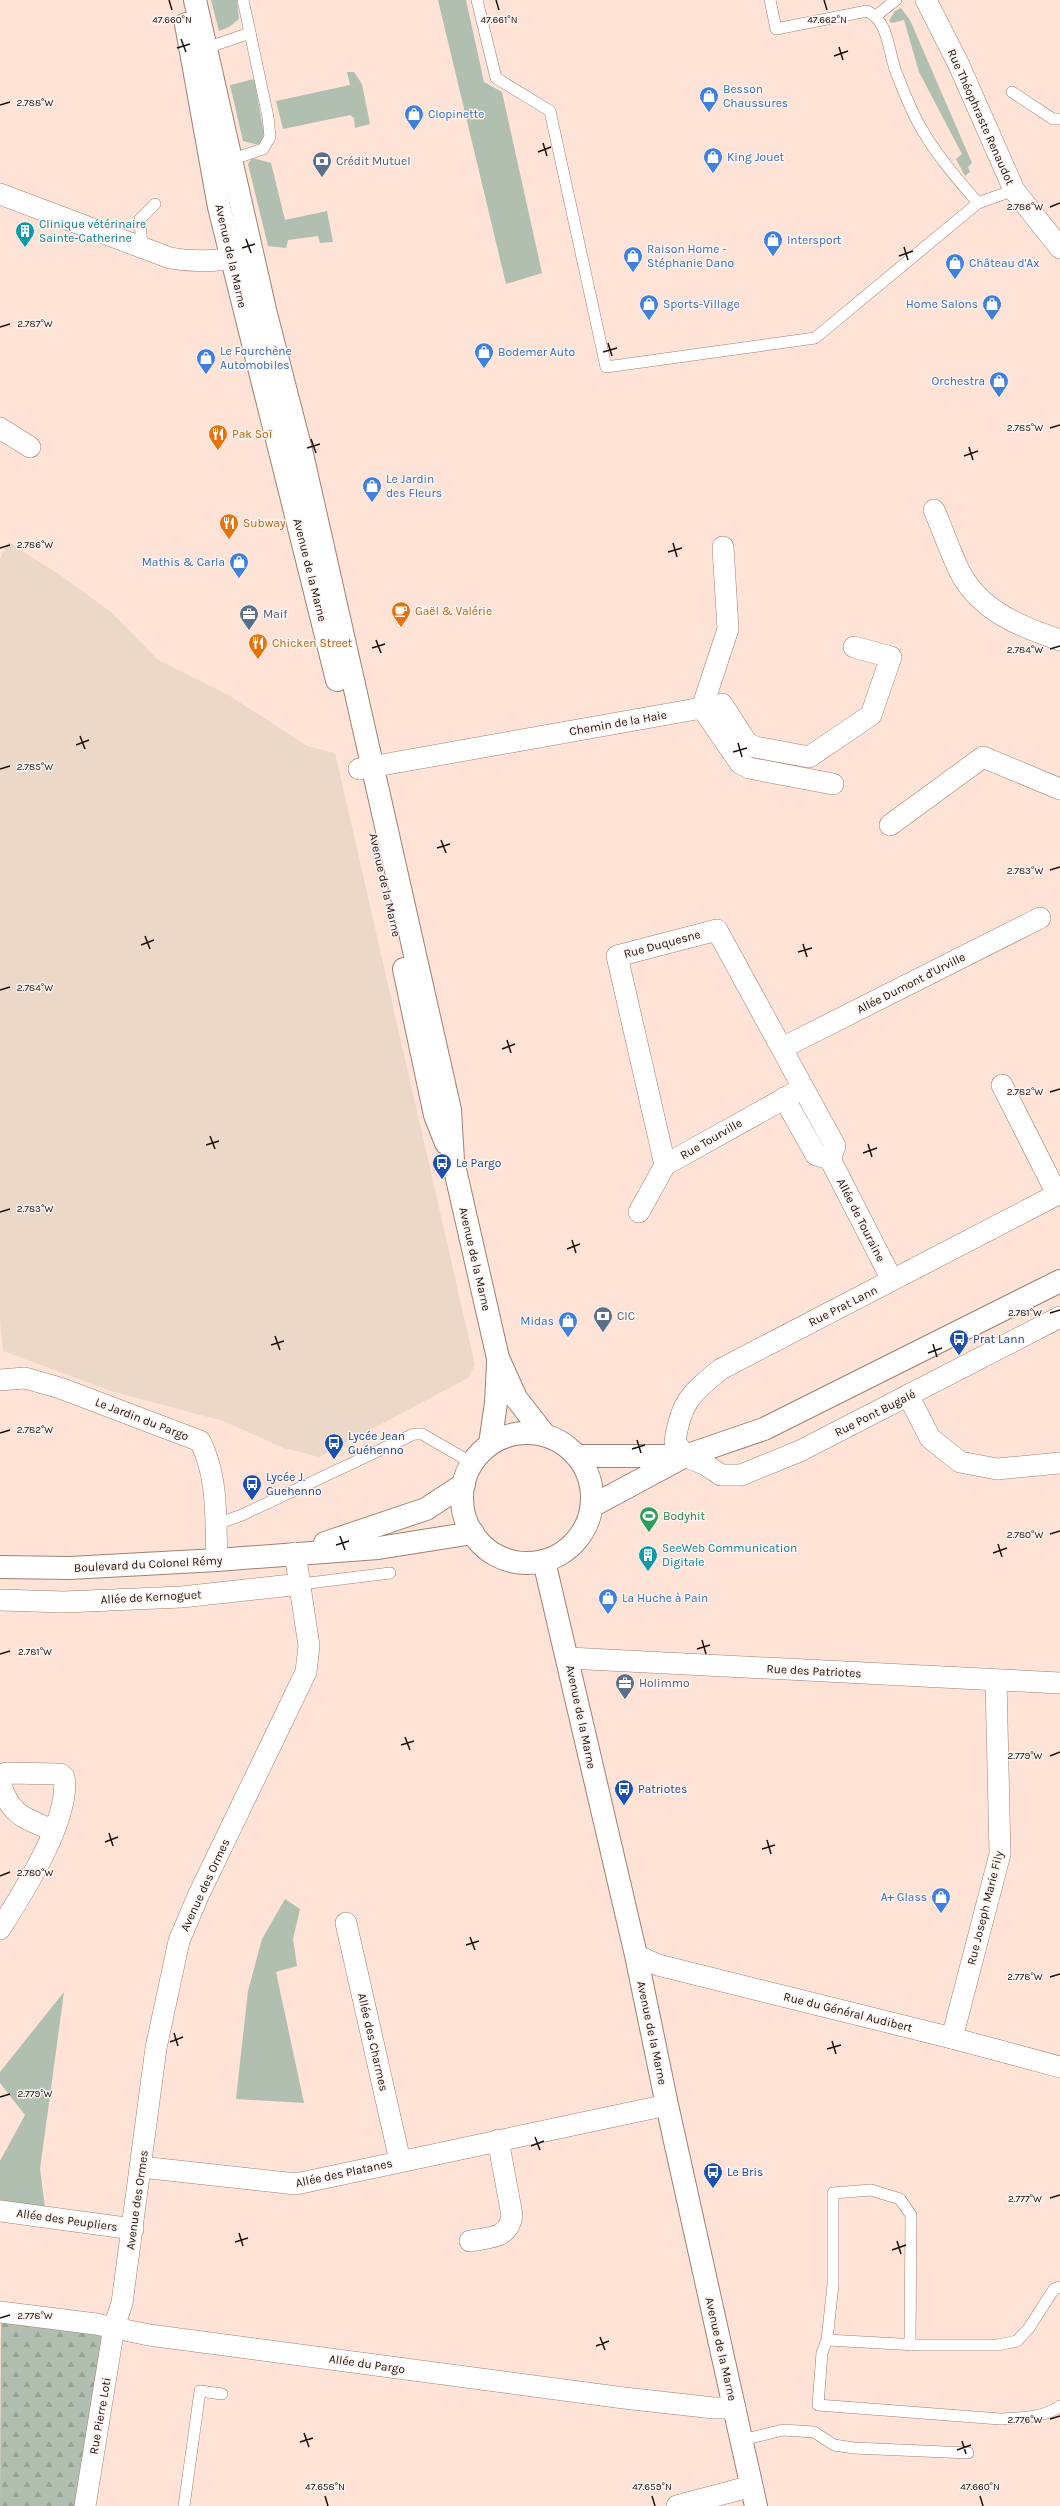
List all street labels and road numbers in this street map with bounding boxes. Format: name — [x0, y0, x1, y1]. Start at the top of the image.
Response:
street label: Rue Théophraste Renaudot — [945, 47, 1018, 188]
street label: Avenue de la Marne — [212, 203, 250, 309]
street label: Avenue de la Marne — [290, 517, 330, 623]
street label: Chemin de la Haie — [568, 708, 668, 738]
street label: Avenue de la Marne — [366, 832, 404, 938]
street label: Rue Duquesne — [622, 927, 702, 961]
street label: Allée Dumont d'Urville — [854, 950, 968, 1016]
street label: Rue Tourville — [677, 1116, 745, 1162]
street label: Allée de Touraine — [834, 1176, 888, 1264]
street label: Avenue de la Marne — [456, 1206, 494, 1312]
street label: Rue Prat Lann — [806, 1283, 880, 1329]
street label: Rue Pont Bugalé — [832, 1387, 918, 1439]
street label: Le Jardin du Pargo — [93, 1395, 191, 1443]
street label: Boulevard du Colonel Rémy — [73, 1553, 223, 1575]
street label: Allée de Kernoguet — [100, 1587, 202, 1607]
street label: Rue des Patriotes — [766, 1662, 862, 1680]
street label: Avenue de la Marne — [563, 1664, 599, 1770]
street label: Avenue des Ormes — [177, 1836, 233, 1934]
street label: Rue Joseph Marie Fily — [964, 1849, 1006, 1967]
street label: Avenue de la Marne — [634, 1980, 670, 2086]
street label: Rue du Général Audibert — [782, 1989, 914, 2035]
street label: Allée des Charmes — [355, 1991, 391, 2093]
street label: Avenue des Ormes — [123, 2149, 151, 2251]
street label: Allée des Platanes — [294, 2156, 394, 2190]
street label: Allée des Peupliers — [15, 2206, 119, 2234]
street label: Avenue de la Marne — [702, 2296, 740, 2402]
street label: Allée du Pargo — [328, 2352, 406, 2376]
street label: Rue Pierre Loti — [86, 2376, 114, 2456]

